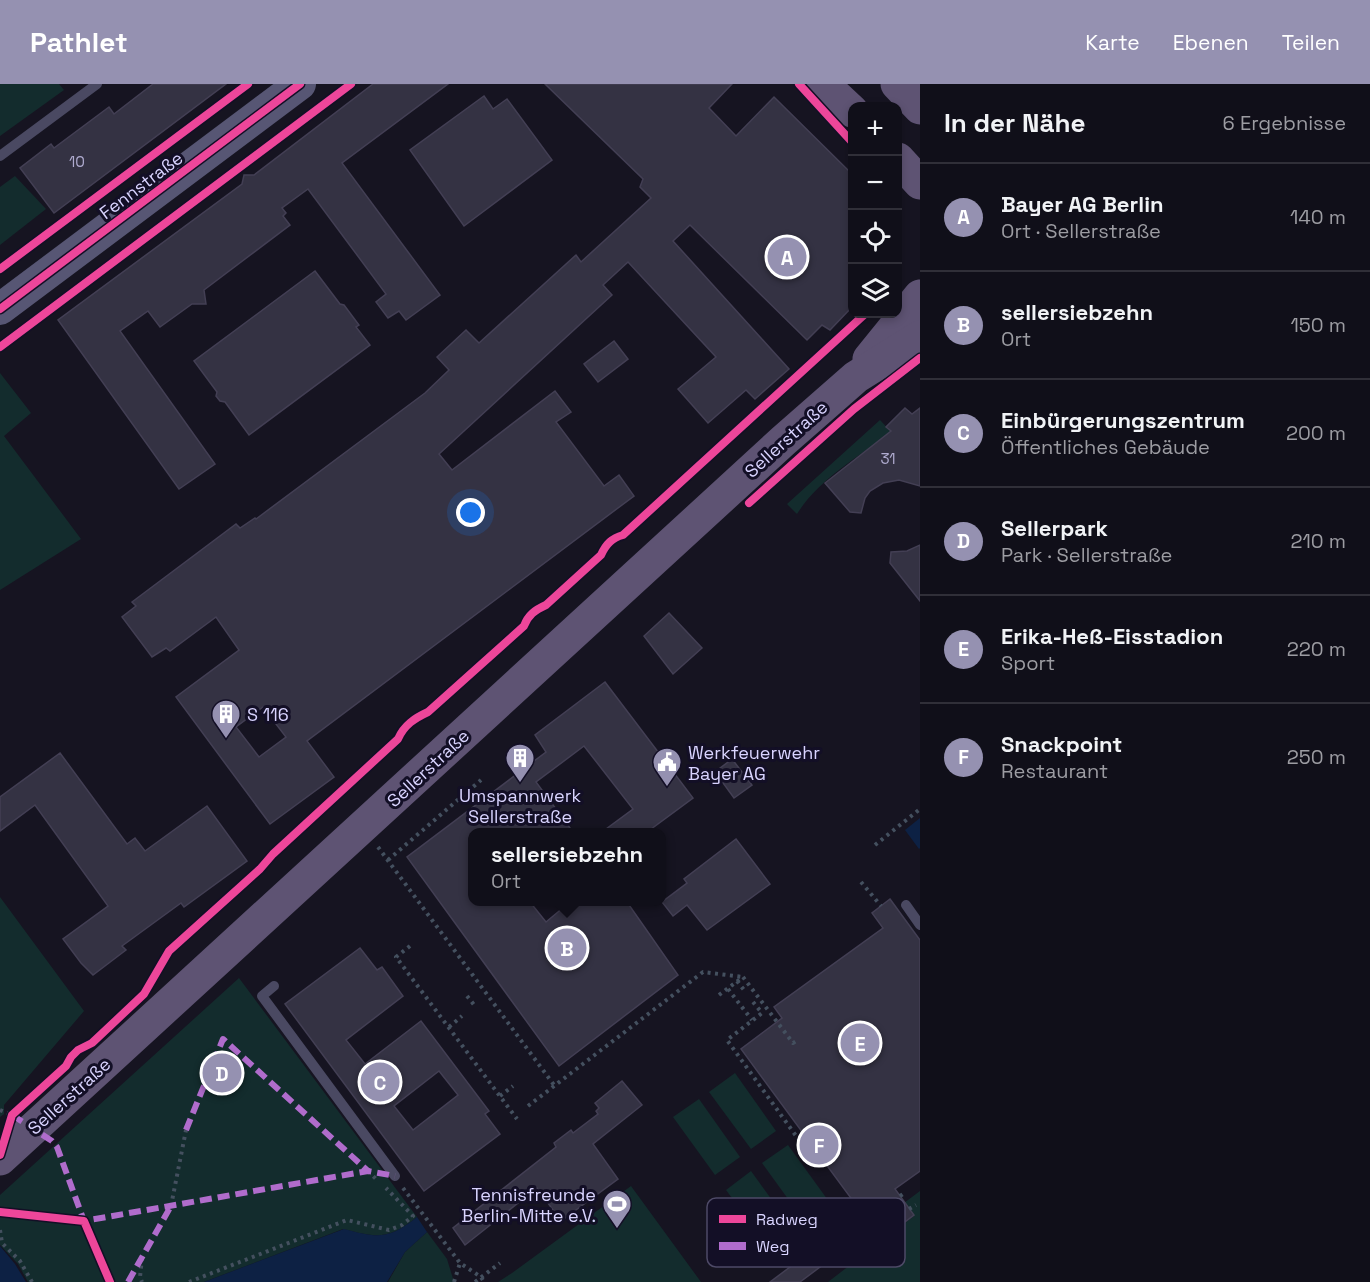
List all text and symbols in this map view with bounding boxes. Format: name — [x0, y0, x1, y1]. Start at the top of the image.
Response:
text: Pathlet — [30, 24, 128, 60]
text: Karte — [1085, 29, 1140, 56]
text: Ebenen — [1173, 29, 1249, 56]
text: Teilen — [1282, 29, 1340, 56]
map controls — [848, 102, 902, 318]
button: + — [848, 102, 902, 156]
text: In der Nähe — [944, 106, 1085, 140]
text: 6 Ergebnisse — [1223, 110, 1346, 136]
street label: Fennstraße — [95, 146, 187, 224]
house number: 10 — [69, 152, 85, 171]
button: − — [848, 156, 902, 210]
text: Bayer AG Berlin — [1001, 190, 1164, 218]
text: A — [957, 204, 970, 230]
text: 140 m — [1290, 204, 1346, 230]
button: locate — [848, 210, 902, 264]
text: Ort · Sellerstraße — [1001, 218, 1161, 244]
pin: A — [768, 234, 806, 279]
button: layers — [848, 264, 902, 318]
text: sellersiebzehn — [1001, 298, 1153, 326]
text: B — [957, 312, 970, 338]
text: 150 m — [1291, 312, 1346, 338]
text: Ort — [1001, 326, 1031, 352]
street label: Sellerstraße — [740, 396, 832, 482]
text: Einbürgerungszentrum — [1001, 406, 1245, 434]
text: C — [957, 420, 970, 446]
text: 200 m — [1286, 420, 1346, 446]
text: Öffentliches Gebäude — [1001, 434, 1210, 460]
house number: 31 — [880, 449, 896, 468]
your location — [456, 498, 485, 527]
text: Sellerpark — [1001, 514, 1108, 542]
text: D — [957, 528, 970, 554]
text: 210 m — [1290, 528, 1346, 554]
text: Park · Sellerstraße — [1001, 542, 1172, 568]
text: Erika-Heß-Eisstadion — [1001, 622, 1223, 650]
text: E — [958, 636, 969, 662]
text: 220 m — [1287, 636, 1346, 662]
text: Sport — [1001, 650, 1055, 676]
building icon: S 116 — [210, 698, 242, 740]
place label: S 116 — [247, 703, 289, 726]
street label: Sellerstraße — [382, 724, 474, 812]
text: Snackpoint — [1001, 730, 1122, 758]
place label: Werkfeuerwehr Bayer AG — [688, 741, 820, 785]
building icon: Umspannwerk Sellerstraße — [504, 742, 536, 784]
text: F — [958, 744, 969, 770]
text: 250 m — [1287, 744, 1346, 770]
public building icon: Werkfeuerwehr Bayer AG — [651, 746, 683, 788]
text: Restaurant — [1001, 758, 1108, 784]
place label: Umspannwerk Sellerstraße — [459, 784, 581, 828]
popup — [468, 828, 666, 906]
text: sellersiebzehn — [491, 840, 643, 868]
text: Ort — [491, 868, 521, 894]
pin: B — [548, 926, 586, 970]
pin: E — [840, 1020, 880, 1066]
pin: D — [202, 1050, 242, 1096]
street label: Sellerstraße — [23, 1053, 115, 1139]
pin: C — [360, 1060, 400, 1104]
pin: F — [800, 1122, 838, 1168]
place label: Tennisfreunde Berlin-Mitte e.V. — [461, 1183, 596, 1227]
sports icon: Tennisfreunde Berlin-Mitte e.V. — [601, 1188, 633, 1230]
legend — [707, 1198, 905, 1267]
text: Radweg — [756, 1209, 818, 1230]
text: Weg — [756, 1236, 790, 1257]

